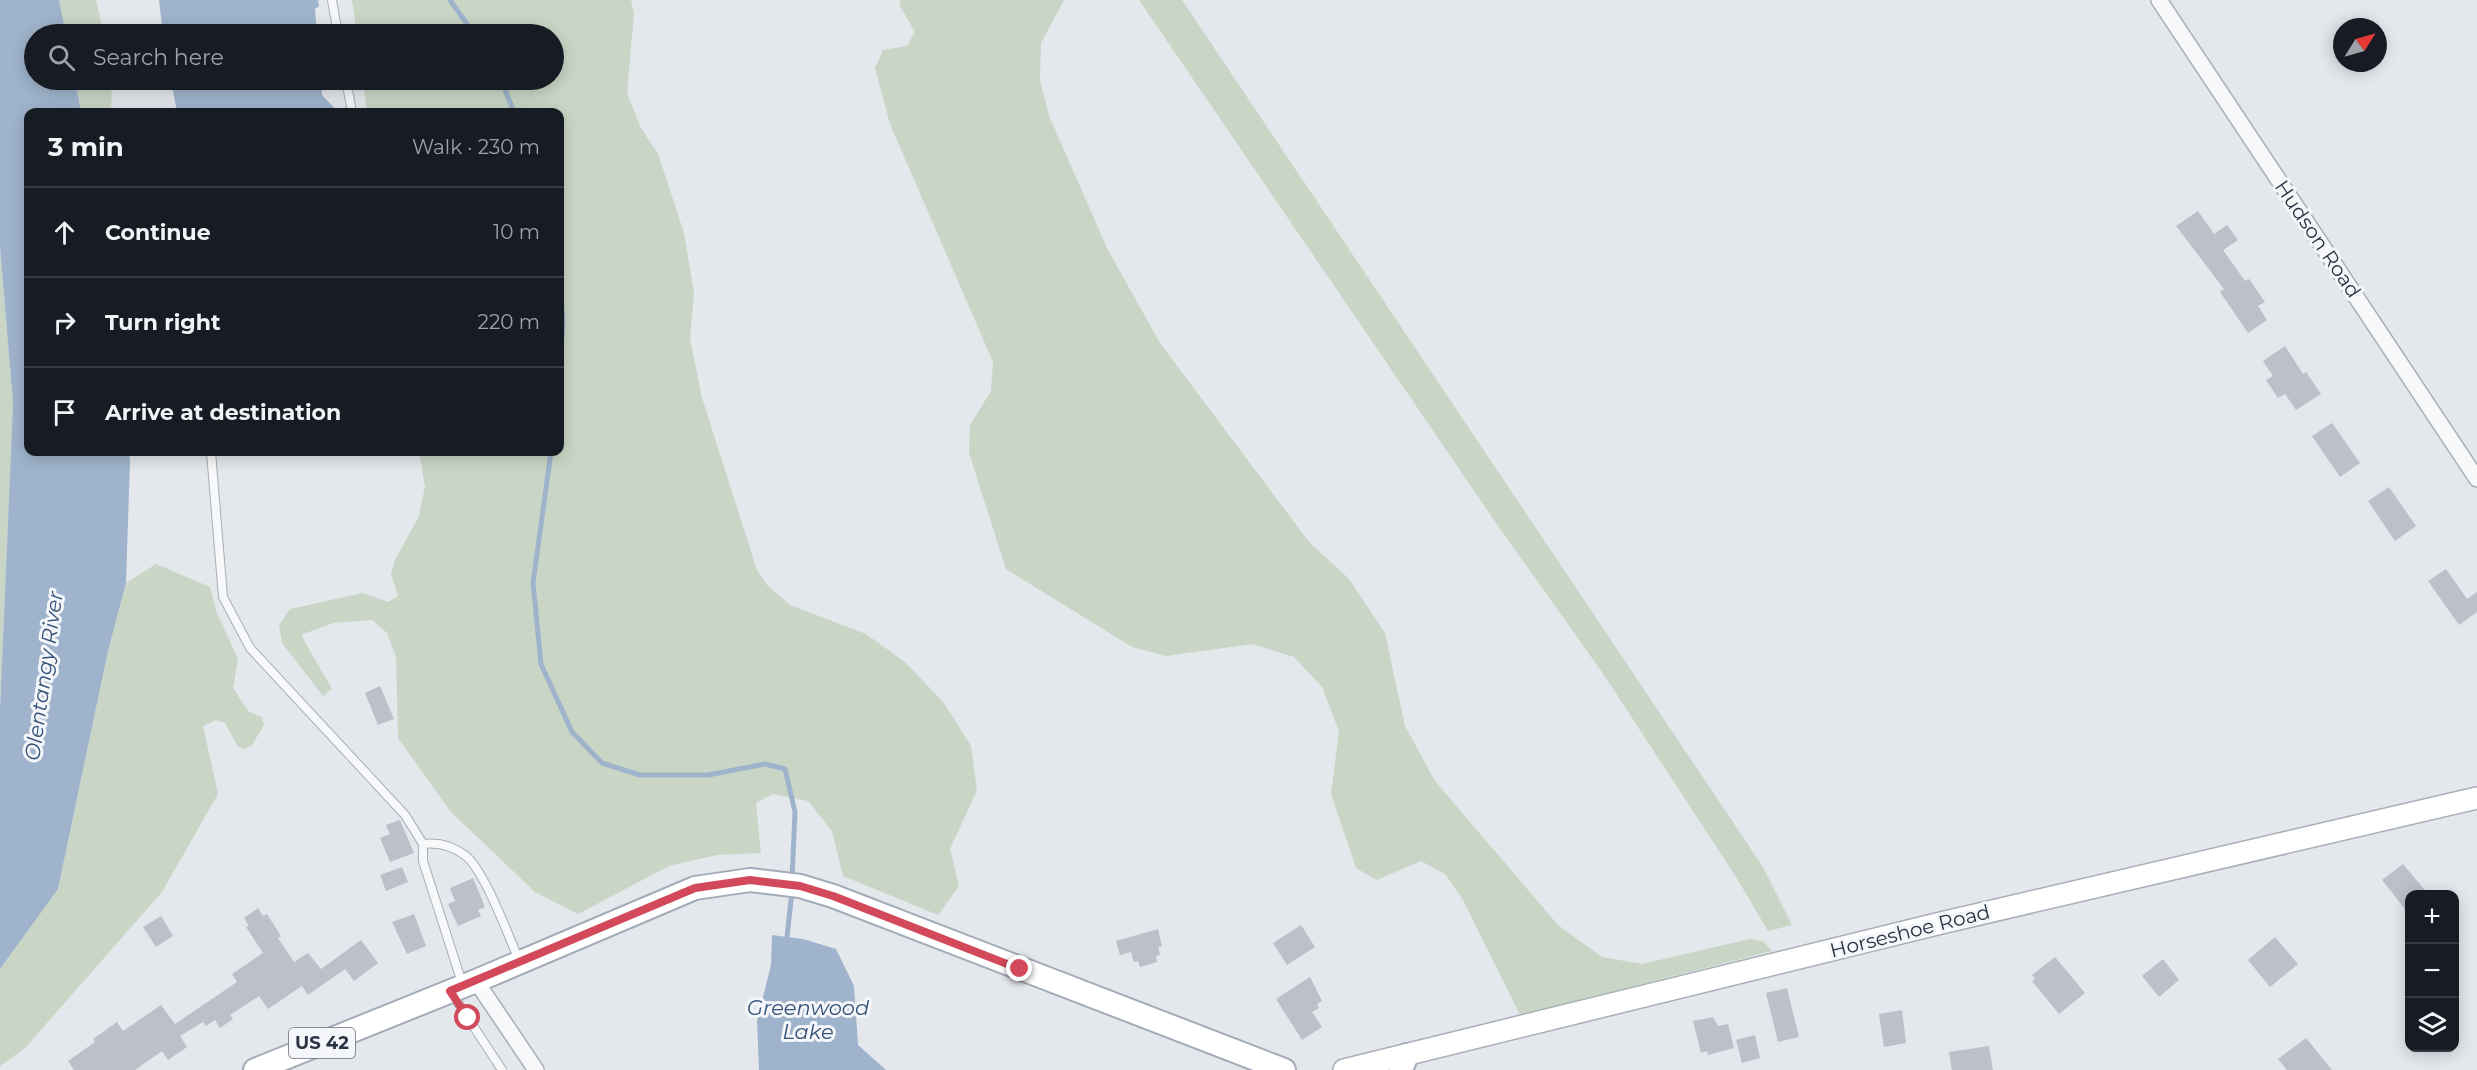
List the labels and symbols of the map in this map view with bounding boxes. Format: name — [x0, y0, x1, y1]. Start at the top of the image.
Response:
north arrow — [2333, 18, 2387, 72]
street label: Hudson Road — [2270, 176, 2366, 302]
water label: Olentangy River — [19, 589, 68, 762]
street label: Horseshoe Road — [1828, 900, 1992, 962]
route end — [1006, 955, 1032, 981]
water label: Greenwood Lake — [747, 995, 870, 1044]
route start — [454, 1004, 480, 1030]
road number: US 42 — [289, 1028, 355, 1058]

